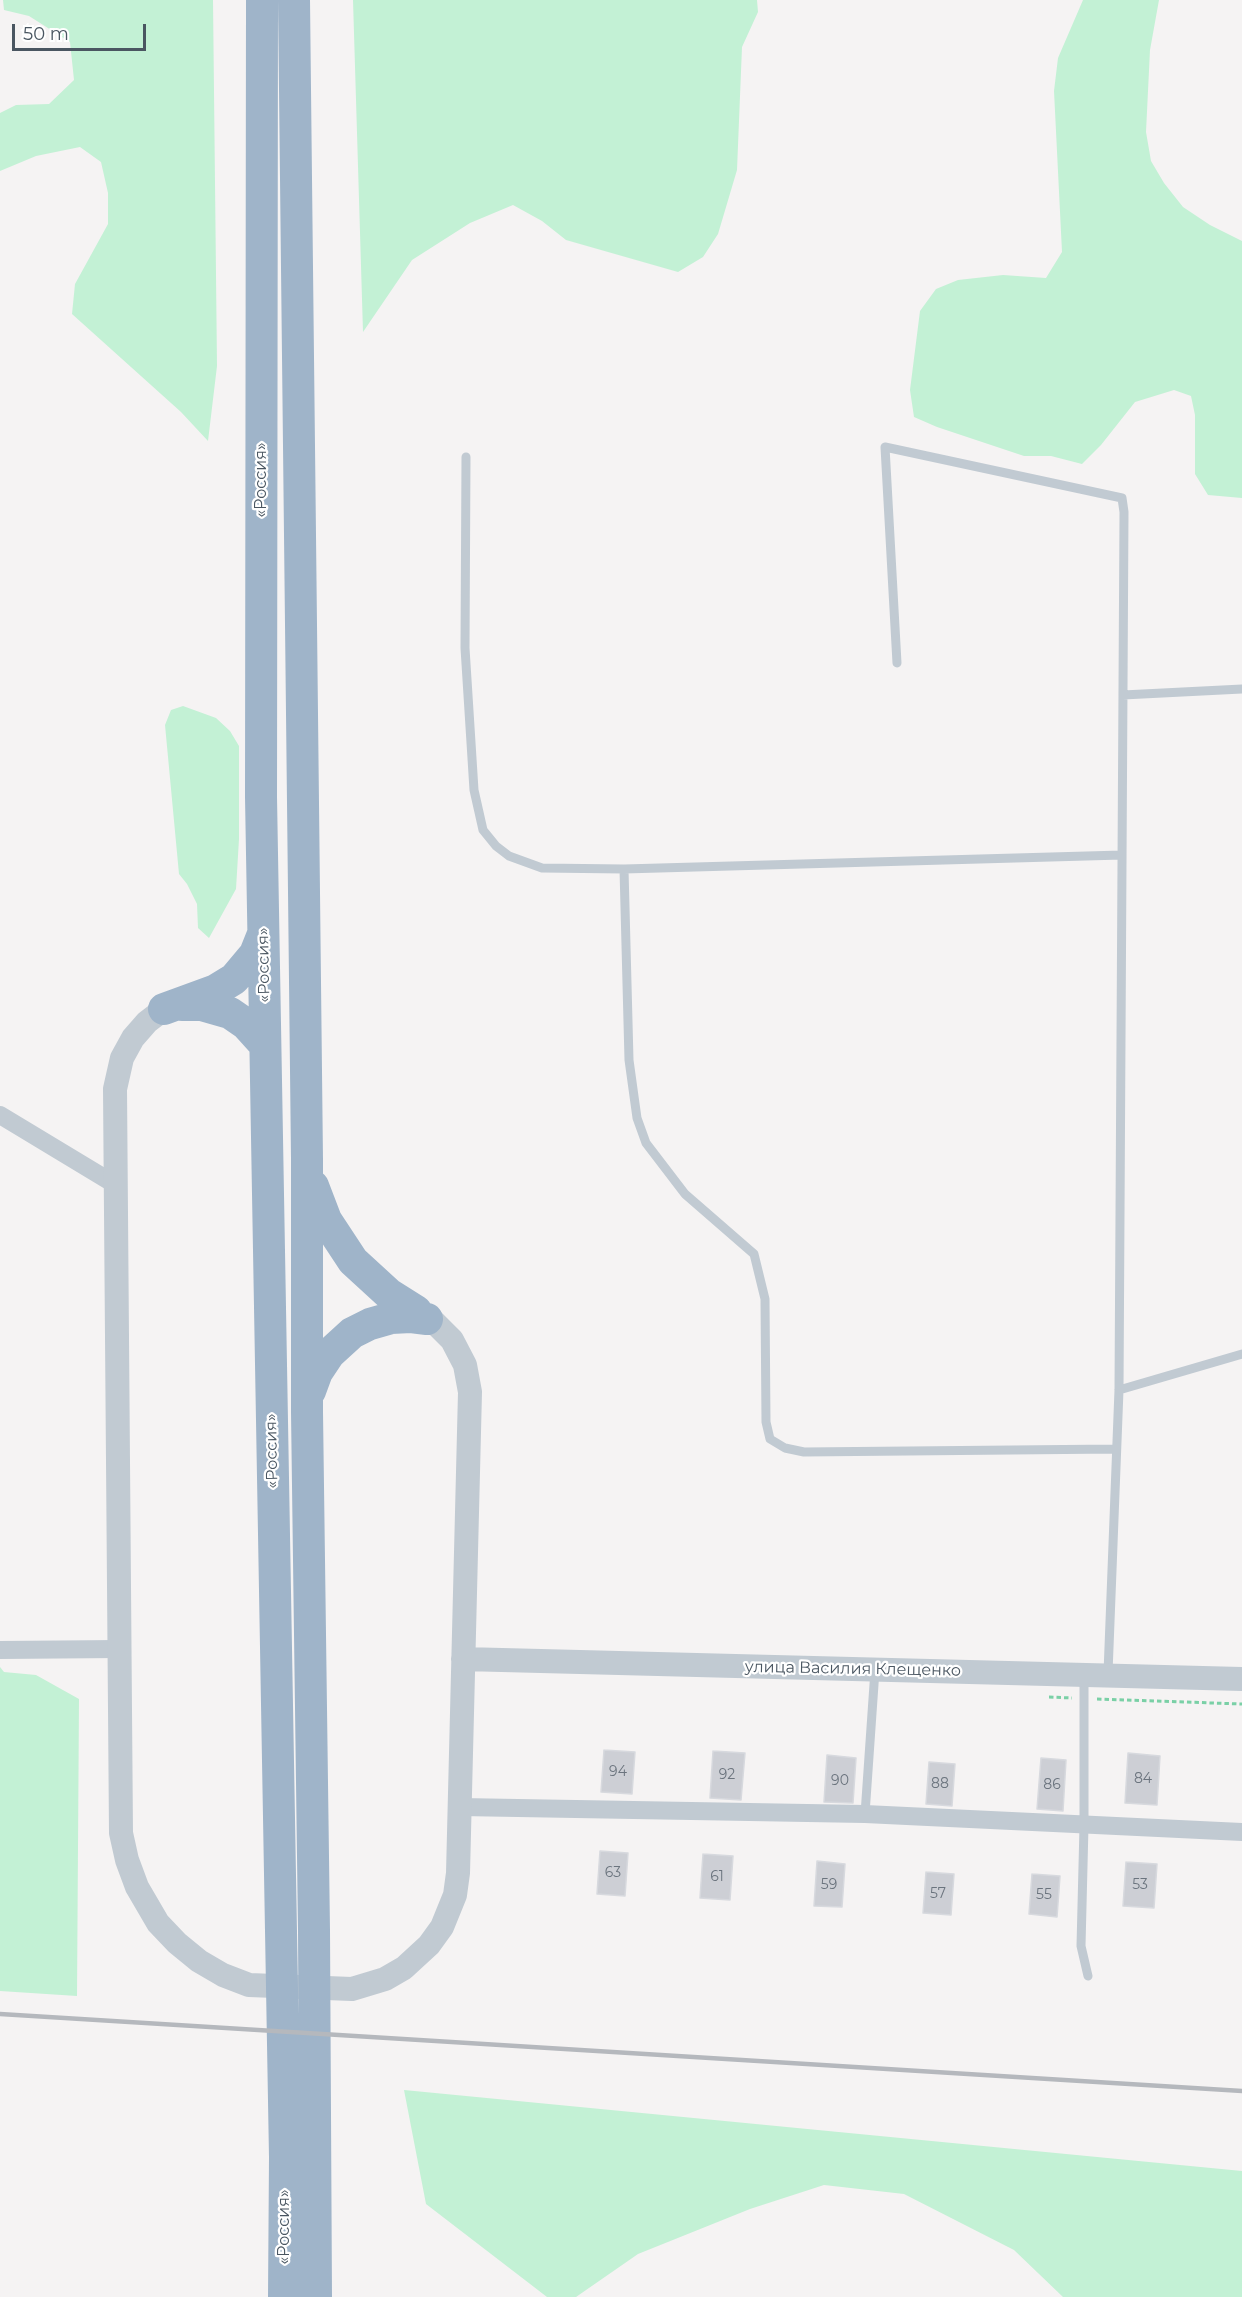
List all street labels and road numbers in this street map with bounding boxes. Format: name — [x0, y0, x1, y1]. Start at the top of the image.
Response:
street label: «Россия» — [251, 442, 271, 518]
street label: «Россия» — [254, 927, 274, 1003]
street label: «Россия» — [262, 1413, 282, 1489]
street label: улица Василия Клещенко — [745, 1658, 961, 1680]
street label: «Россия» — [274, 2189, 294, 2265]

